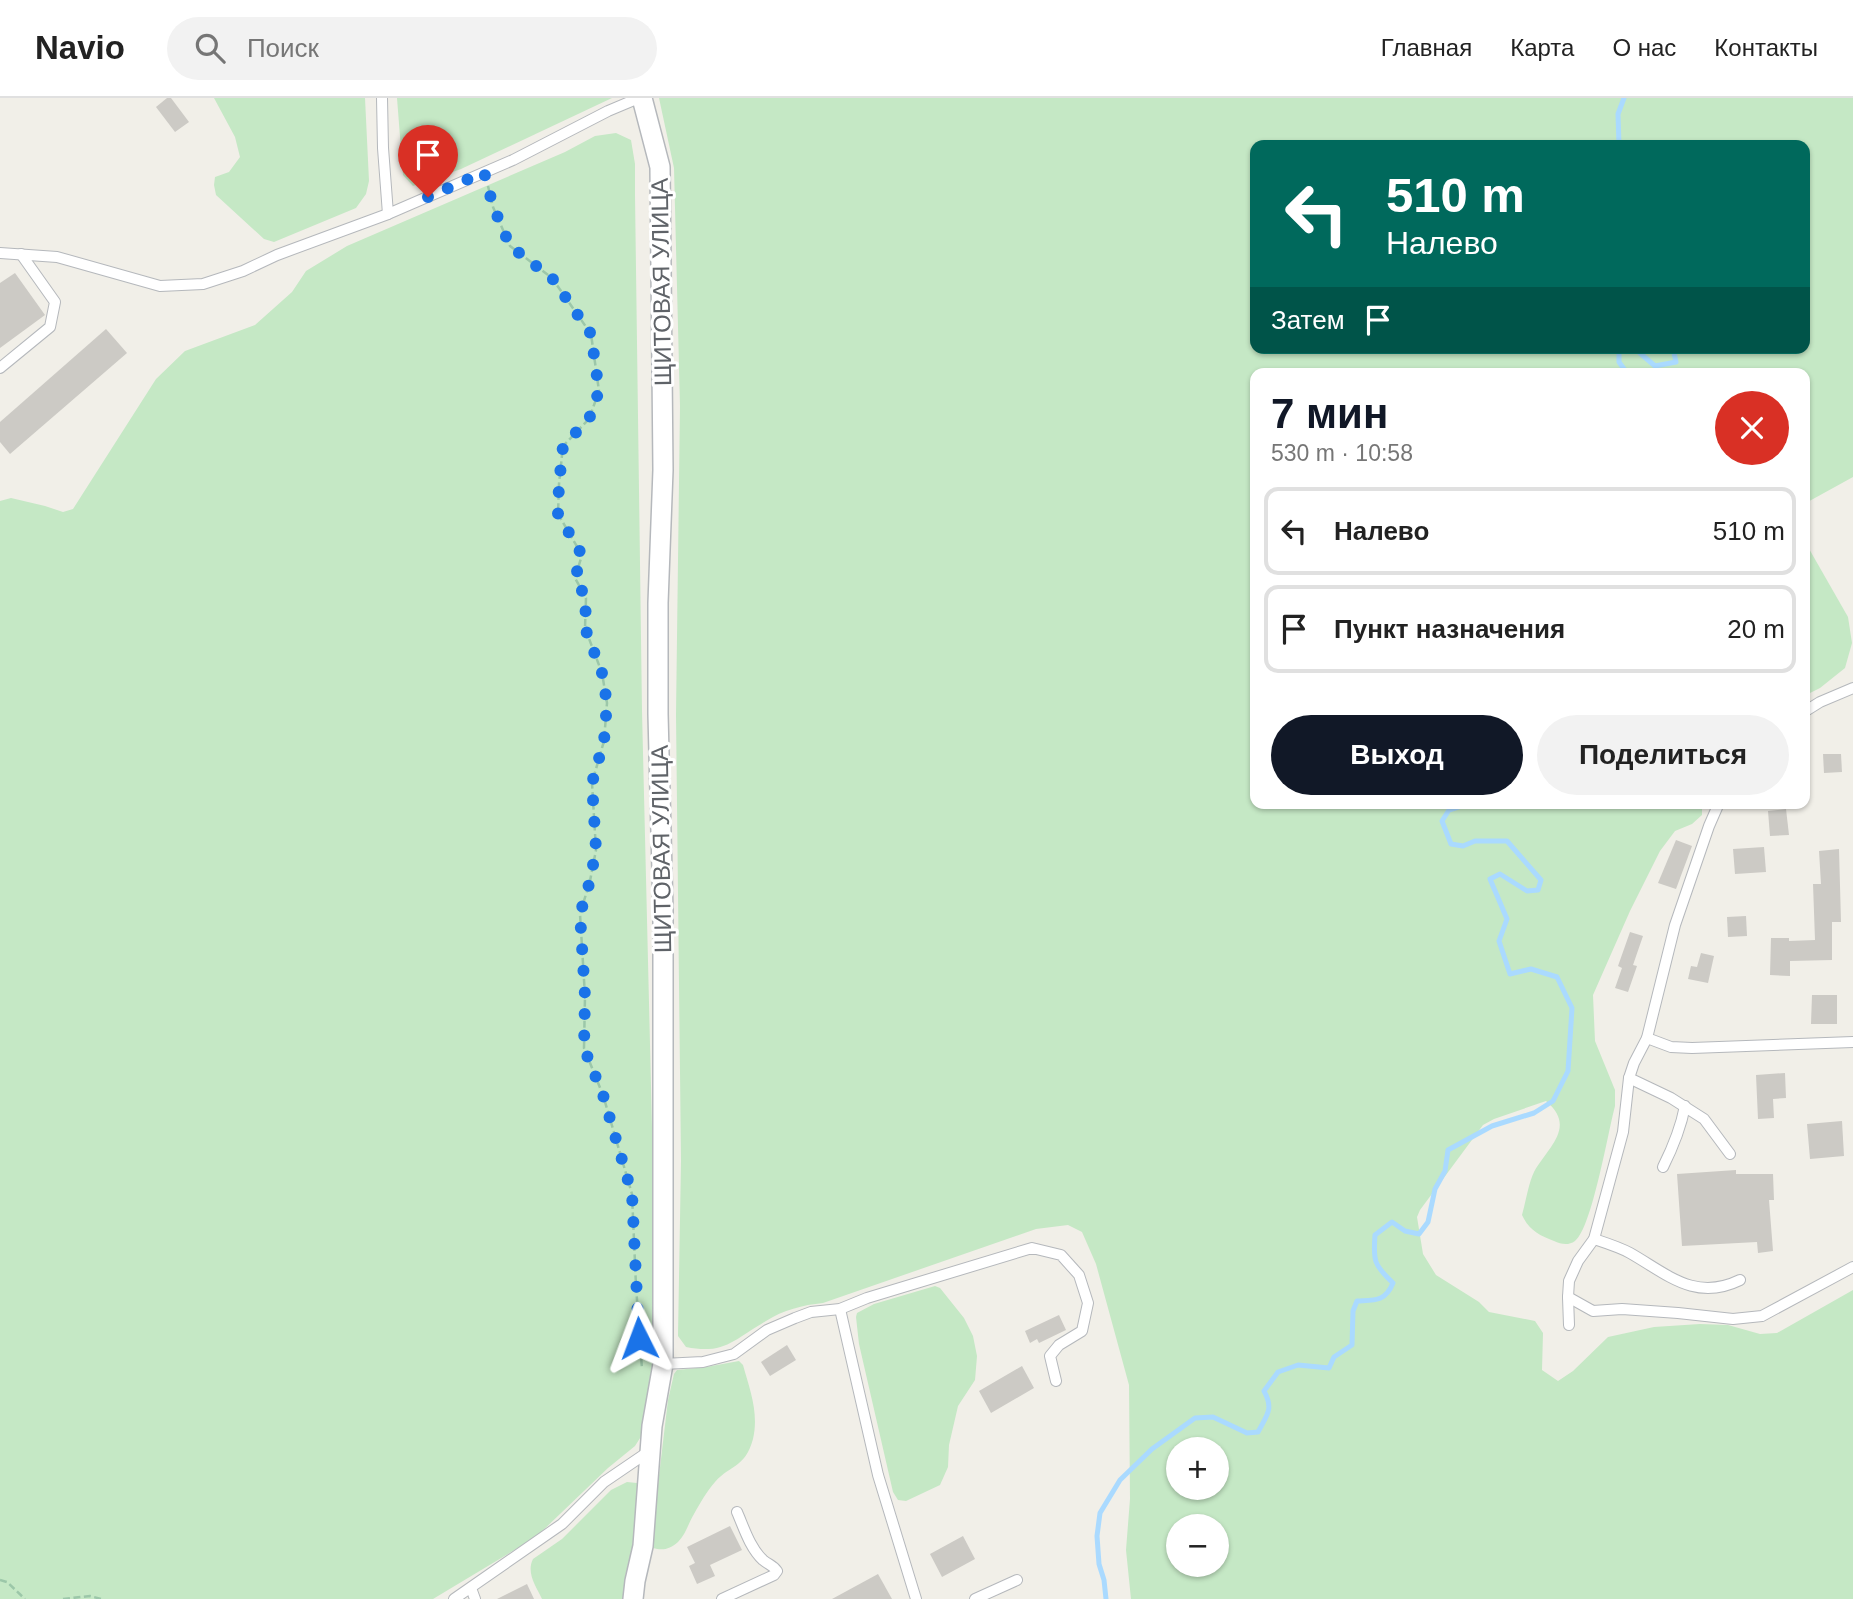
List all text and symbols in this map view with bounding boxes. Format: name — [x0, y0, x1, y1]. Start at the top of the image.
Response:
search box — [167, 17, 657, 80]
text: Navio — [35, 29, 125, 66]
icon: search — [191, 29, 229, 67]
text: Поиск — [247, 33, 319, 63]
text: Главная — [1381, 34, 1472, 61]
text: Карта — [1510, 34, 1574, 61]
text: О нас — [1612, 34, 1676, 61]
text: Контакты — [1714, 34, 1818, 61]
pin — [398, 125, 458, 197]
icon: arrive — [409, 136, 447, 174]
icon: left — [1271, 168, 1362, 259]
text: 510 m — [1386, 168, 1525, 222]
street label: ЩИТОВАЯ УЛИЦА — [646, 178, 676, 386]
text: Налево — [1386, 225, 1498, 261]
icon: arrive — [1359, 301, 1397, 339]
text: Затем — [1271, 305, 1345, 335]
text: 7 мин — [1271, 390, 1388, 437]
button: close — [1715, 391, 1789, 465]
text: 530 m · 10:58 — [1271, 440, 1413, 466]
icon: left — [1275, 512, 1313, 550]
text: Налево — [1334, 516, 1429, 546]
text: 510 m — [1713, 516, 1785, 546]
icon: arrive — [1275, 610, 1313, 648]
text: Пункт назначения — [1334, 614, 1565, 644]
text: 20 m — [1727, 614, 1785, 644]
button: Выход — [1271, 715, 1523, 795]
button: Поделиться — [1537, 715, 1789, 795]
street label: ЩИТОВАЯ УЛИЦА — [646, 745, 676, 953]
position arrow — [602, 1301, 676, 1375]
map controls — [1166, 1437, 1229, 1577]
button: + — [1166, 1437, 1229, 1500]
button: − — [1166, 1514, 1229, 1577]

